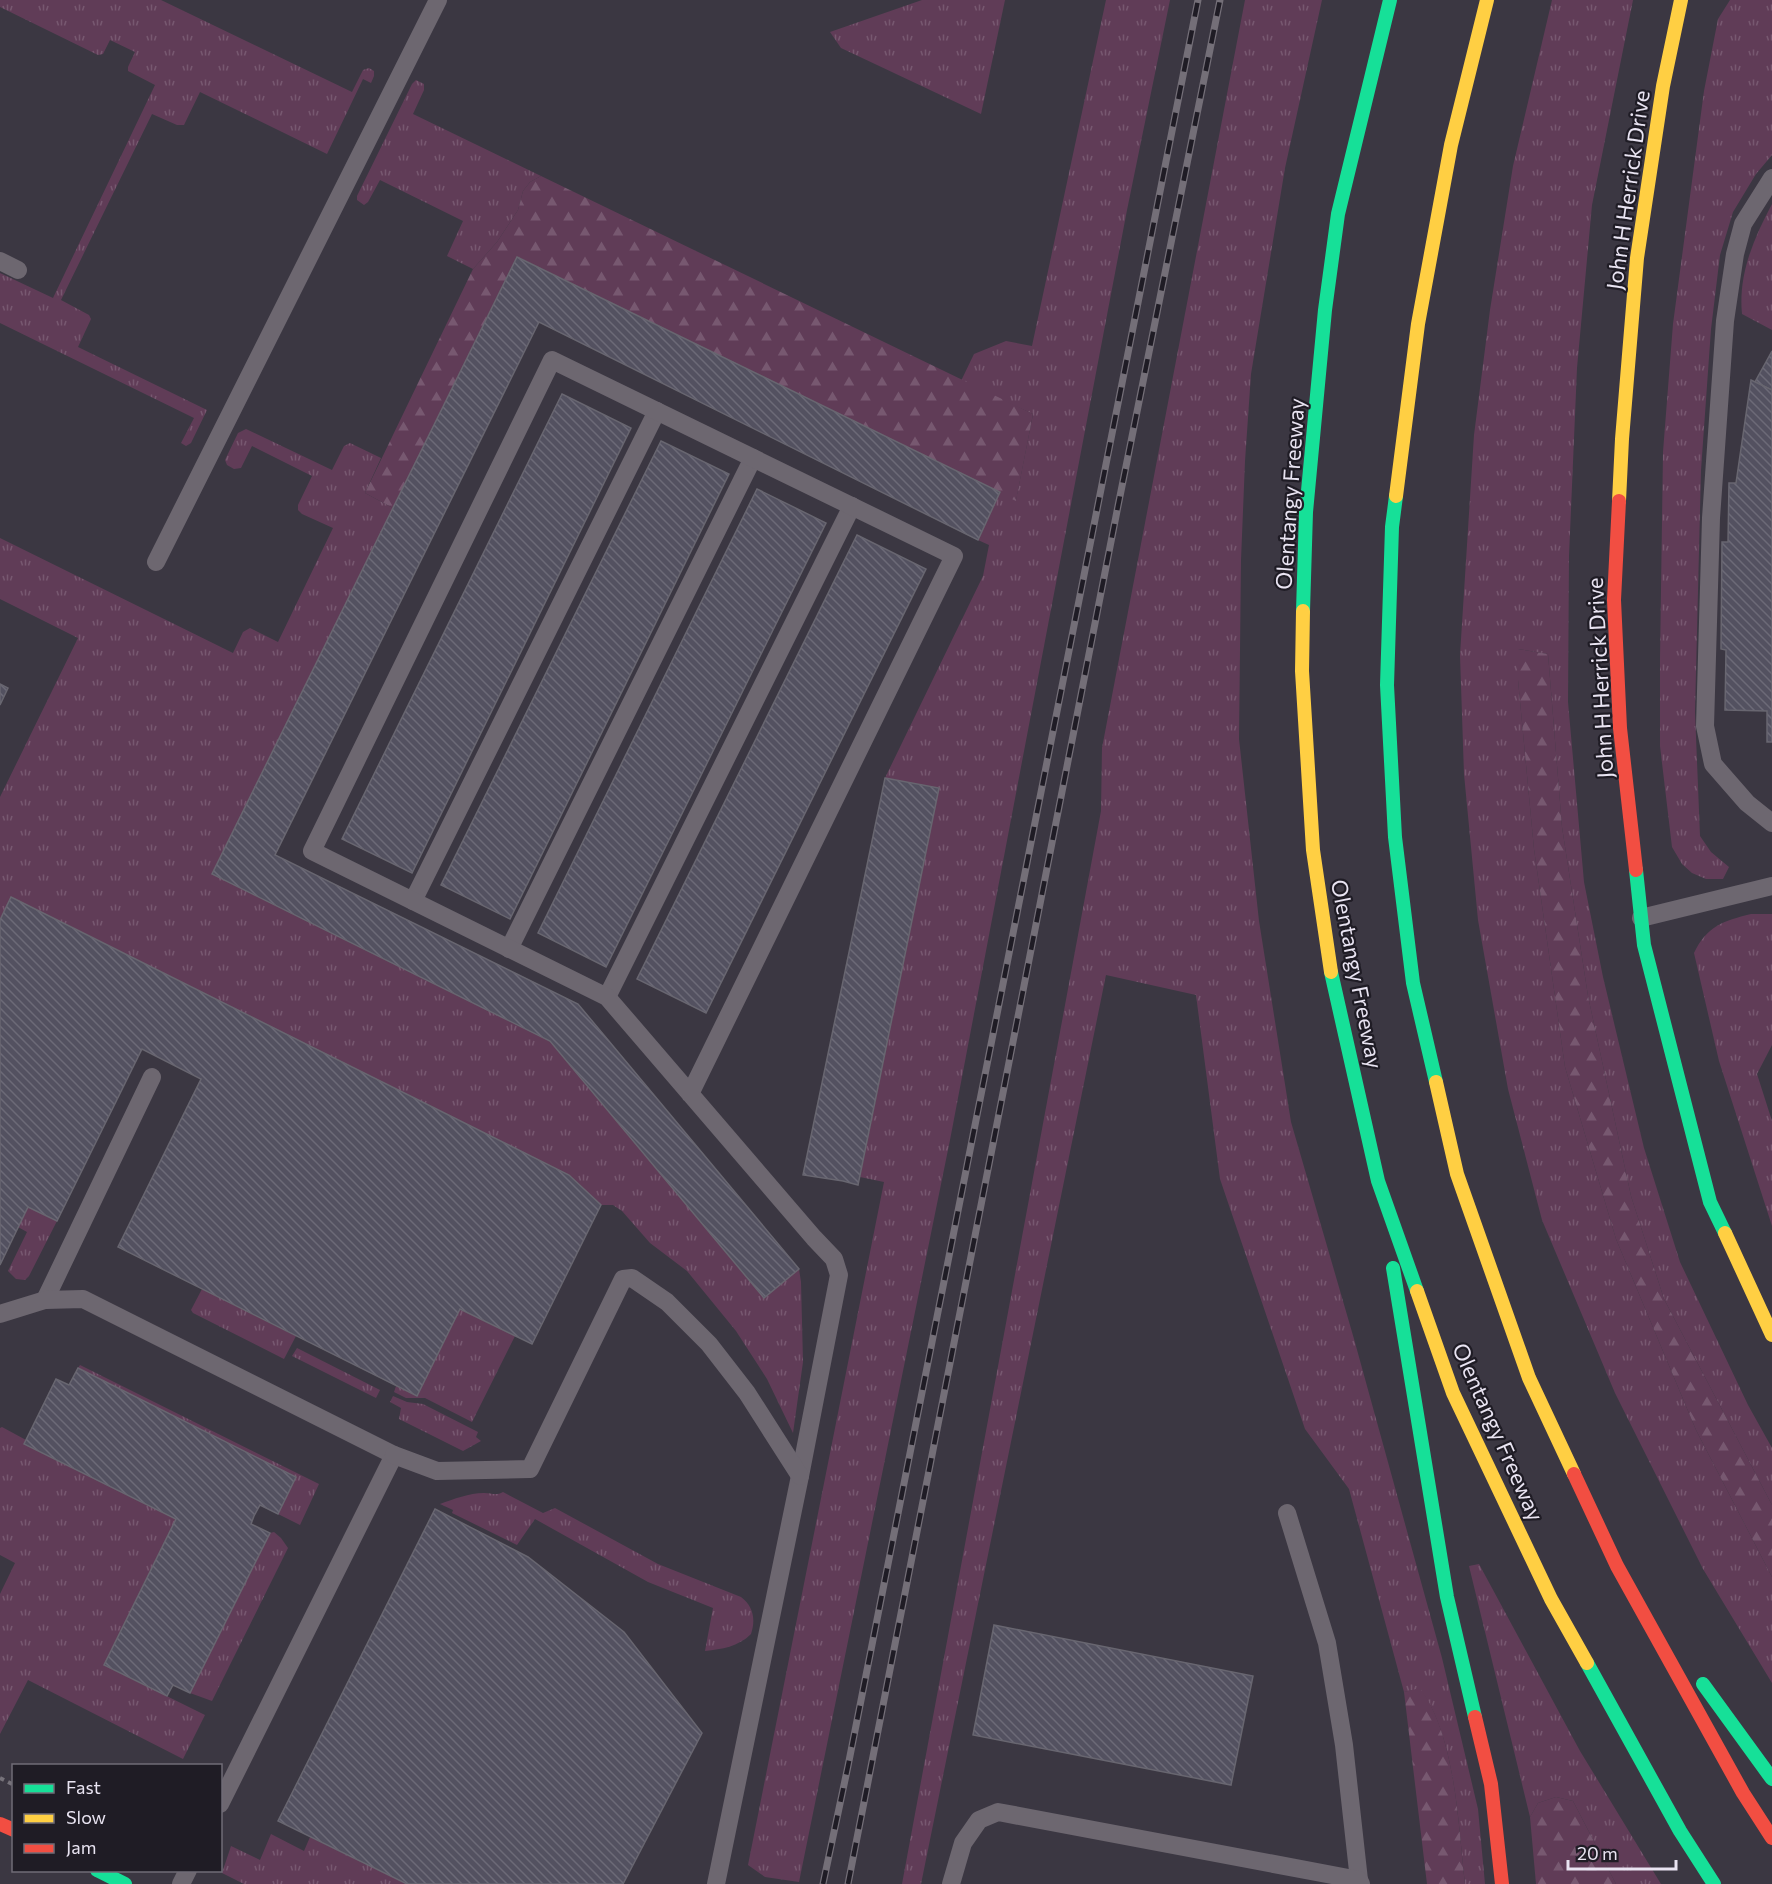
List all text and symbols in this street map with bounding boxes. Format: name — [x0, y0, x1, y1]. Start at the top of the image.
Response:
street label: John H Herrick Drive — [1600, 88, 1655, 291]
street label: Olentangy Freeway — [1269, 397, 1310, 591]
street label: John H Herrick Drive — [1581, 577, 1618, 779]
street label: Olentangy Freeway — [1326, 877, 1389, 1071]
street label: Olentangy Freeway — [1447, 1339, 1550, 1525]
legend — [12, 1764, 222, 1872]
text: Fast — [66, 1776, 101, 1798]
text: Slow — [66, 1806, 106, 1828]
scale bar — [1568, 1833, 1676, 1871]
text: Jam — [66, 1836, 96, 1858]
text: 20 m — [1577, 1842, 1618, 1864]

